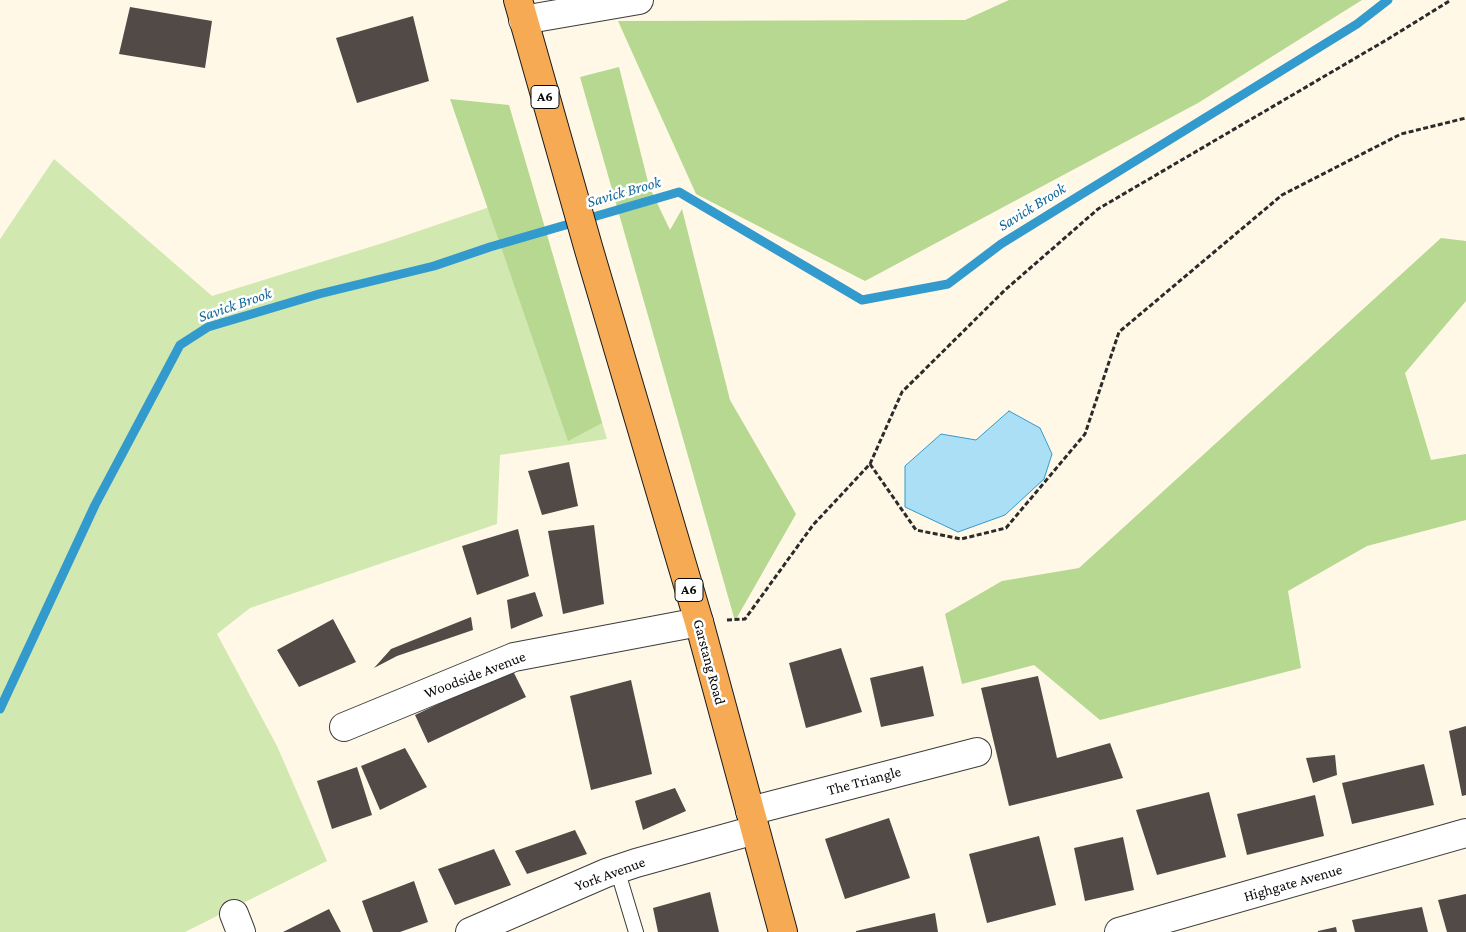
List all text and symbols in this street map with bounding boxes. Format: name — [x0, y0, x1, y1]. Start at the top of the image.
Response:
road number: A6 — [531, 85, 559, 108]
water label: Savick Brook — [585, 172, 663, 212]
water label: Savick Brook — [995, 179, 1069, 235]
water label: Savick Brook — [196, 284, 274, 326]
road number: A6 — [675, 578, 703, 602]
street label: Garstang Road — [689, 617, 729, 707]
street label: Woodside Avenue — [422, 647, 528, 703]
street label: The Triangle — [825, 762, 903, 800]
street label: York Avenue — [572, 853, 648, 895]
street label: Highgate Avenue — [1242, 860, 1344, 906]

